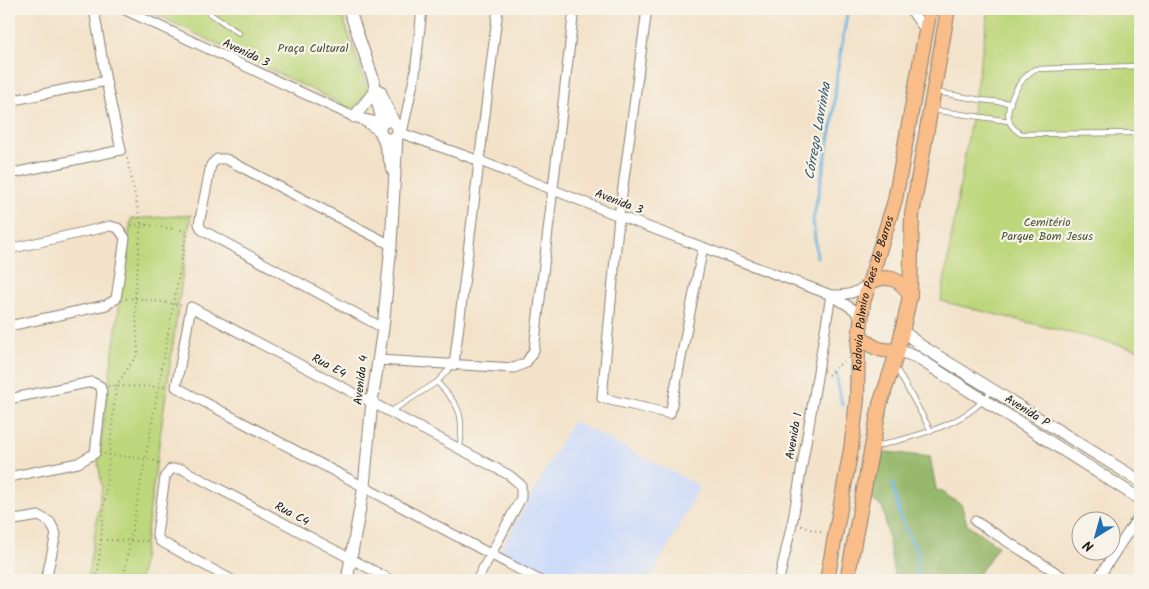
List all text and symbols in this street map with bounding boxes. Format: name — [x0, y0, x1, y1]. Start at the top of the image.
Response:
street label: Avenida 3 — [219, 34, 273, 72]
park label: Praça Cultural — [278, 39, 348, 58]
water label: Córrego Lavrinha — [799, 79, 838, 181]
street label: Avenida 3 — [592, 184, 646, 220]
street label: Rodovia Palmiro Paes de Barros — [848, 213, 899, 372]
park label: Cemitério Parque Bom Jesus — [1001, 213, 1093, 246]
street label: Rua E4 — [308, 349, 350, 383]
street label: Avenida 4 — [349, 354, 374, 406]
street label: Avenida P — [1001, 390, 1054, 433]
street label: Avenida 1 — [781, 411, 807, 461]
street label: Rua C4 — [271, 497, 313, 531]
north arrow — [1072, 512, 1122, 562]
text: N — [1079, 534, 1099, 557]

